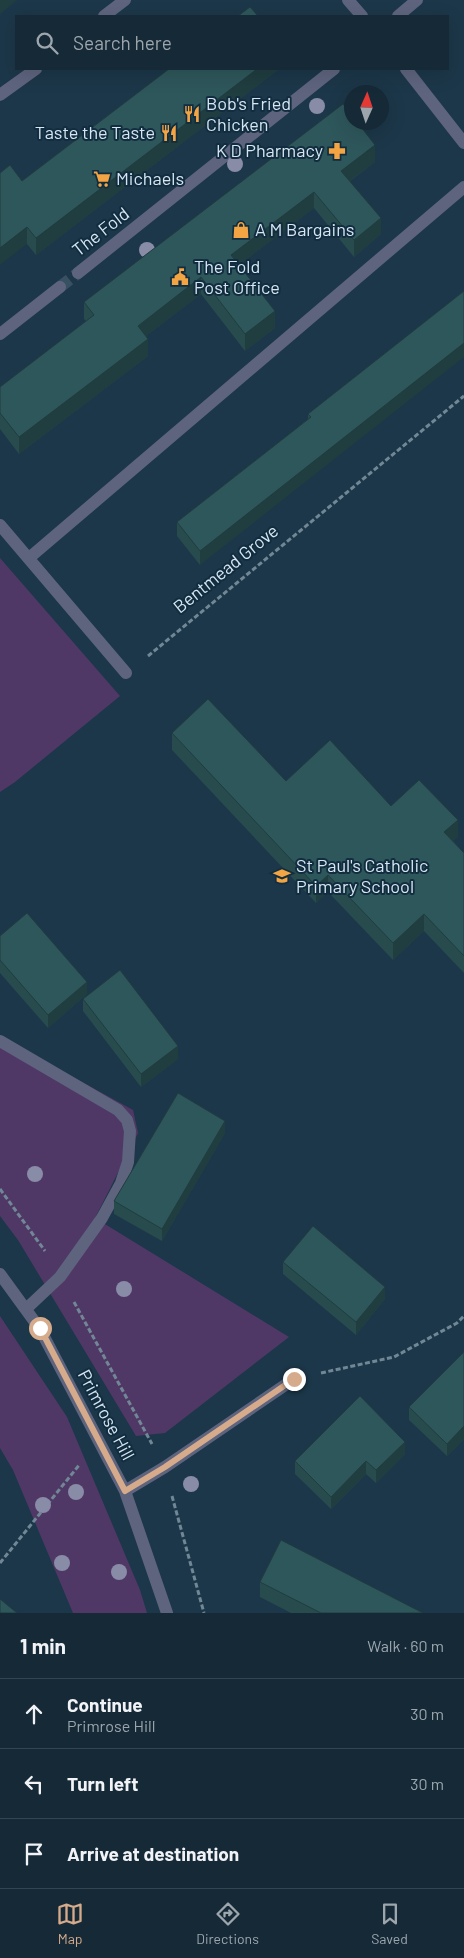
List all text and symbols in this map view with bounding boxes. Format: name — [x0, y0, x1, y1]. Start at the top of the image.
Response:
search box — [15, 15, 449, 70]
icon: search — [33, 29, 61, 57]
text: Search here — [73, 31, 172, 54]
north arrow — [344, 85, 389, 130]
place label: Bob's Fried Chicken — [206, 92, 291, 135]
restaurant icon: Bob's Fried Chicken — [182, 104, 202, 124]
place label: Taste the Taste — [35, 121, 155, 143]
restaurant icon: Taste the Taste — [159, 123, 179, 143]
place label: K D Pharmacy — [216, 139, 323, 161]
pharmacy icon: K D Pharmacy — [327, 141, 347, 161]
place label: Michaels — [116, 167, 184, 189]
supermarket icon: Michaels — [92, 169, 112, 189]
street label: The Fold — [67, 202, 133, 260]
place label: A M Bargains — [255, 218, 355, 240]
shop icon: A M Bargains — [231, 220, 251, 240]
place label: The Fold Post Office — [194, 255, 280, 298]
public building icon: The Fold Post Office — [170, 267, 190, 287]
street label: Bentmead Grove — [168, 519, 282, 617]
place label: St Paul's Catholic Primary School — [296, 854, 428, 897]
school or university icon: St Paul's Catholic Primary School — [272, 866, 292, 886]
route start — [29, 1317, 52, 1340]
street label: Primrose Hill — [74, 1365, 140, 1464]
route end — [283, 1368, 306, 1391]
text: 1 min — [20, 1633, 66, 1658]
text: Walk · 60 m — [367, 1636, 444, 1655]
text: Continue — [67, 1693, 143, 1716]
icon: ahead — [20, 1700, 48, 1728]
text: 30 m — [410, 1704, 444, 1723]
text: Primrose Hill — [67, 1716, 155, 1735]
icon: left — [20, 1770, 48, 1798]
text: Turn left — [67, 1772, 138, 1795]
text: 30 m — [410, 1774, 444, 1793]
icon: arrive — [20, 1840, 48, 1868]
text: Arrive at destination — [67, 1842, 239, 1865]
tab: Map — [56, 1900, 84, 1947]
tab: Directions — [196, 1900, 259, 1947]
tab: Saved — [371, 1900, 408, 1947]

